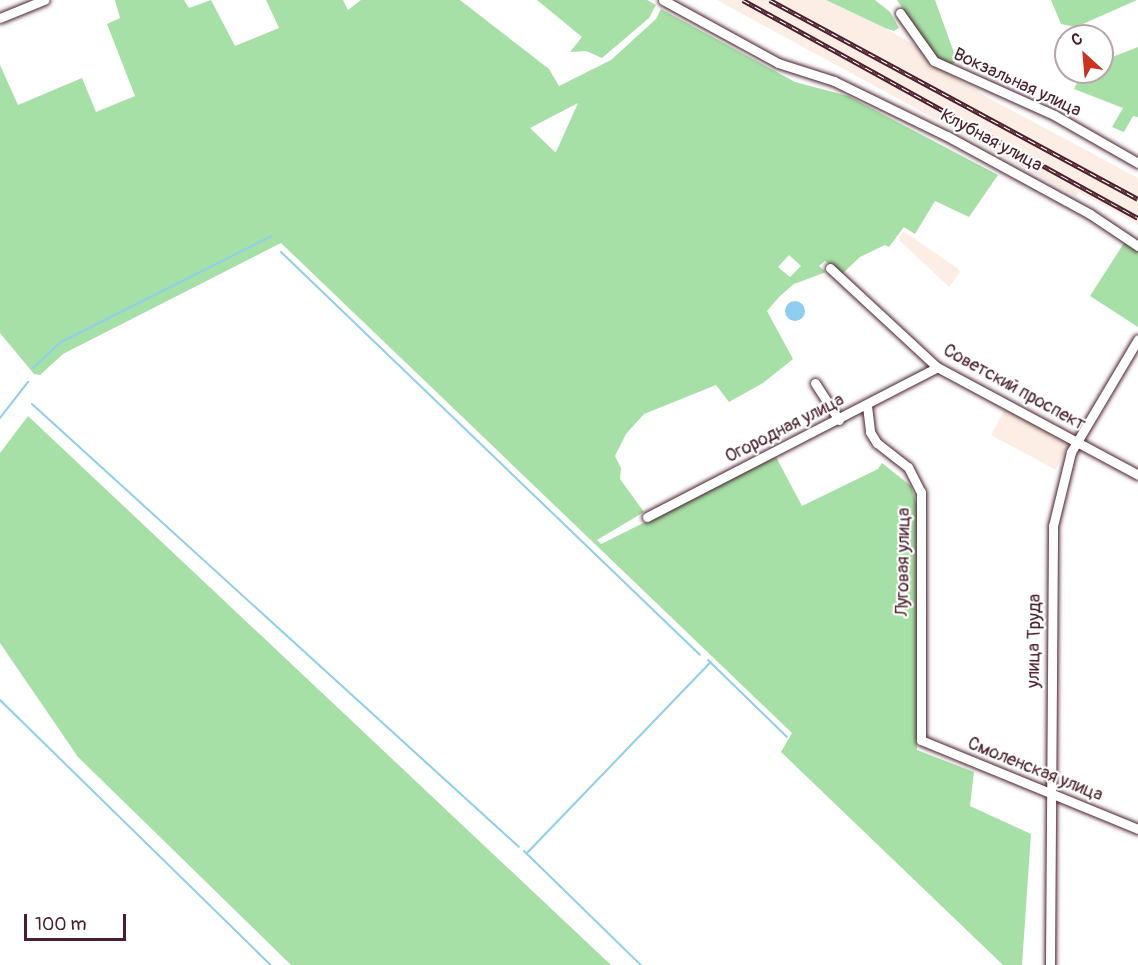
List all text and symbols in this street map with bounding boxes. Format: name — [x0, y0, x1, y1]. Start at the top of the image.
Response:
north arrow — [1054, 24, 1114, 84]
text: С — [1068, 28, 1086, 51]
street label: Вокзальная улица — [950, 44, 1084, 122]
street label: Клубная улица — [936, 105, 1046, 177]
street label: Советский проспект — [939, 340, 1089, 436]
street label: Огородная улица — [722, 390, 848, 468]
street label: Луговая улица — [892, 507, 916, 617]
street label: улица Труда — [1023, 594, 1047, 688]
street label: Смоленская улица — [964, 733, 1106, 807]
scale bar — [27, 902, 129, 940]
text: 100 m — [35, 913, 87, 936]

